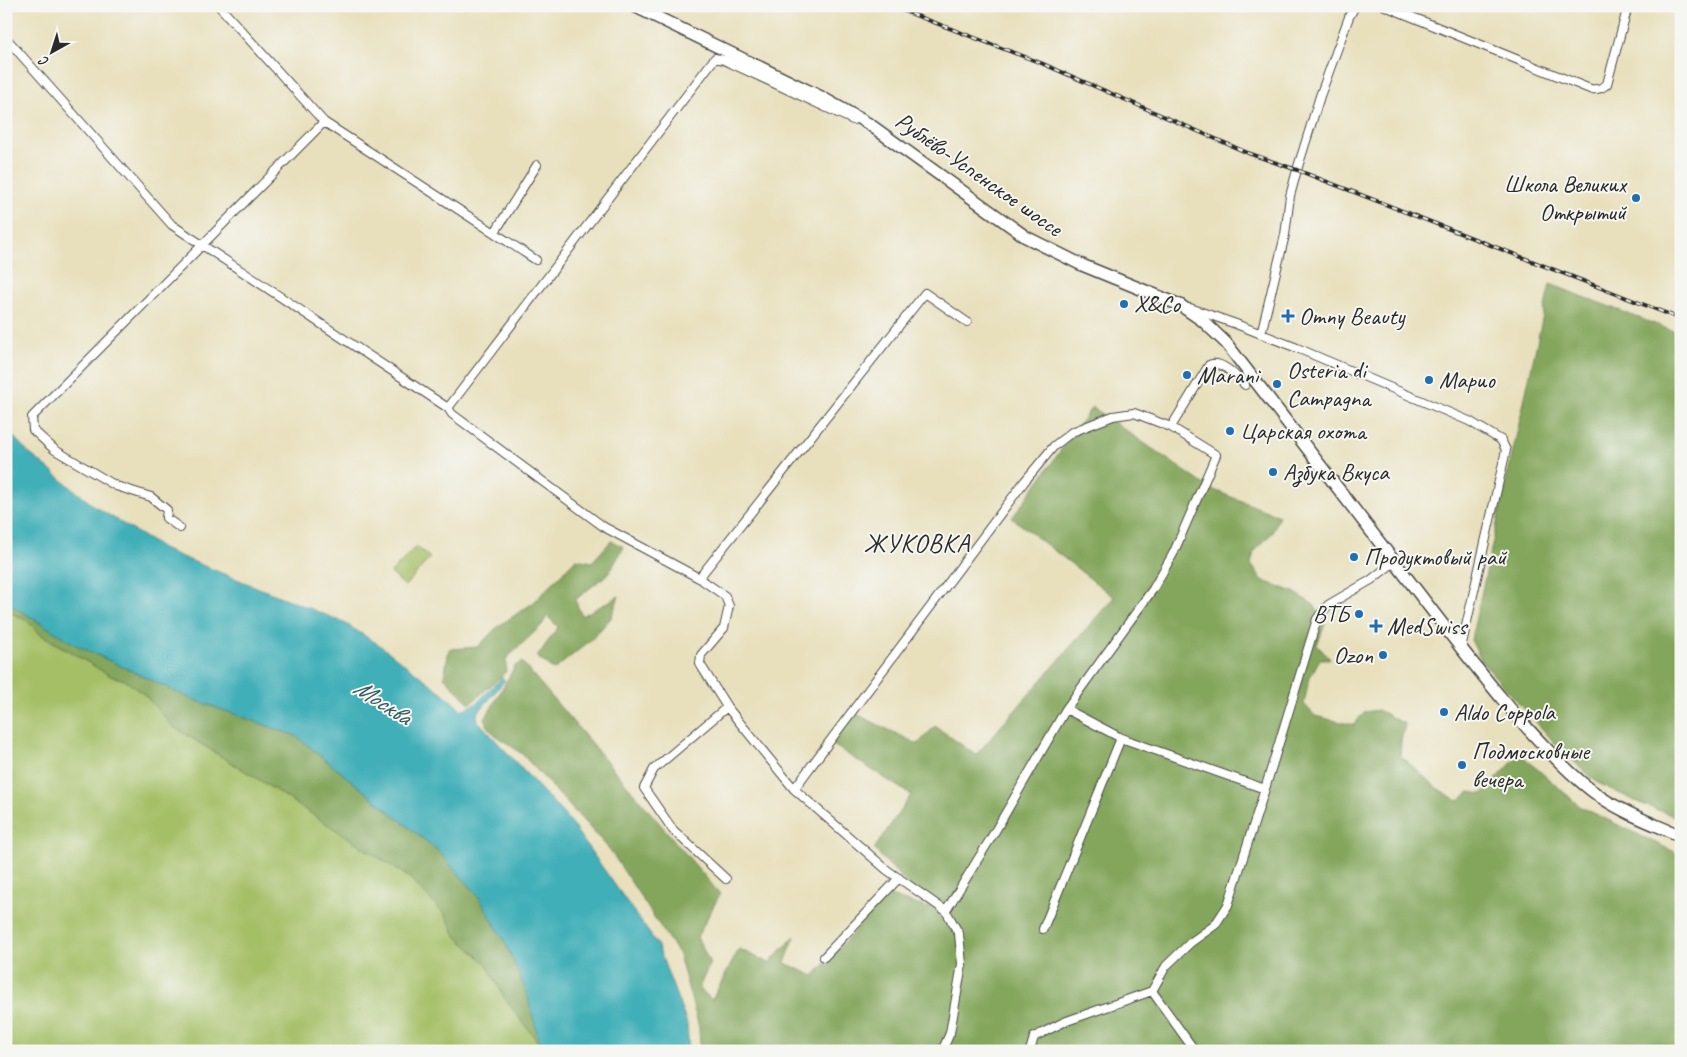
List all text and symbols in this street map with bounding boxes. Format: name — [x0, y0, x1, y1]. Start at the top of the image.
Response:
north arrow — [28, 28, 78, 78]
text: С — [34, 52, 52, 70]
street label: Рублёво-Успенское шоссе — [890, 105, 1070, 244]
place label: Школа Великих Открытий — [1504, 169, 1628, 227]
marker: Школа Великих Открытий — [1630, 192, 1642, 204]
place label: X&Co — [1134, 289, 1181, 319]
marker: X&Co — [1118, 298, 1130, 310]
place label: Omny Beauty — [1299, 301, 1406, 331]
marker: Omny Beauty — [1281, 309, 1295, 323]
place label: Osteria di Campagna — [1287, 355, 1372, 413]
place label: Marani — [1197, 360, 1262, 390]
place label: Марио — [1439, 365, 1496, 395]
marker: Marani — [1181, 369, 1193, 381]
marker: Марио — [1423, 374, 1435, 386]
marker: Osteria di Campagna — [1271, 378, 1283, 390]
place label: Царская охота — [1240, 416, 1368, 446]
marker: Царская охота — [1224, 425, 1236, 437]
place label: Азбука Вкуса — [1283, 457, 1390, 488]
marker: Азбука Вкуса — [1267, 466, 1279, 478]
district label: ЖУКОВКА — [864, 527, 971, 560]
place label: Продуктовый рай — [1364, 542, 1508, 572]
marker: Продуктовый рай — [1348, 551, 1360, 563]
place label: ВТБ — [1313, 599, 1352, 629]
marker: ВТБ — [1353, 608, 1365, 620]
place label: MedSwiss — [1387, 611, 1469, 641]
marker: MedSwiss — [1369, 619, 1383, 633]
place label: Ozon — [1334, 640, 1373, 670]
marker: Ozon — [1377, 649, 1389, 661]
water label: Москва — [348, 671, 419, 733]
place label: Aldo Coppola — [1454, 697, 1556, 727]
marker: Aldo Coppola — [1438, 706, 1450, 718]
place label: Подмосковные вечера — [1472, 736, 1591, 794]
marker: Подмосковные вечера — [1456, 759, 1468, 771]

